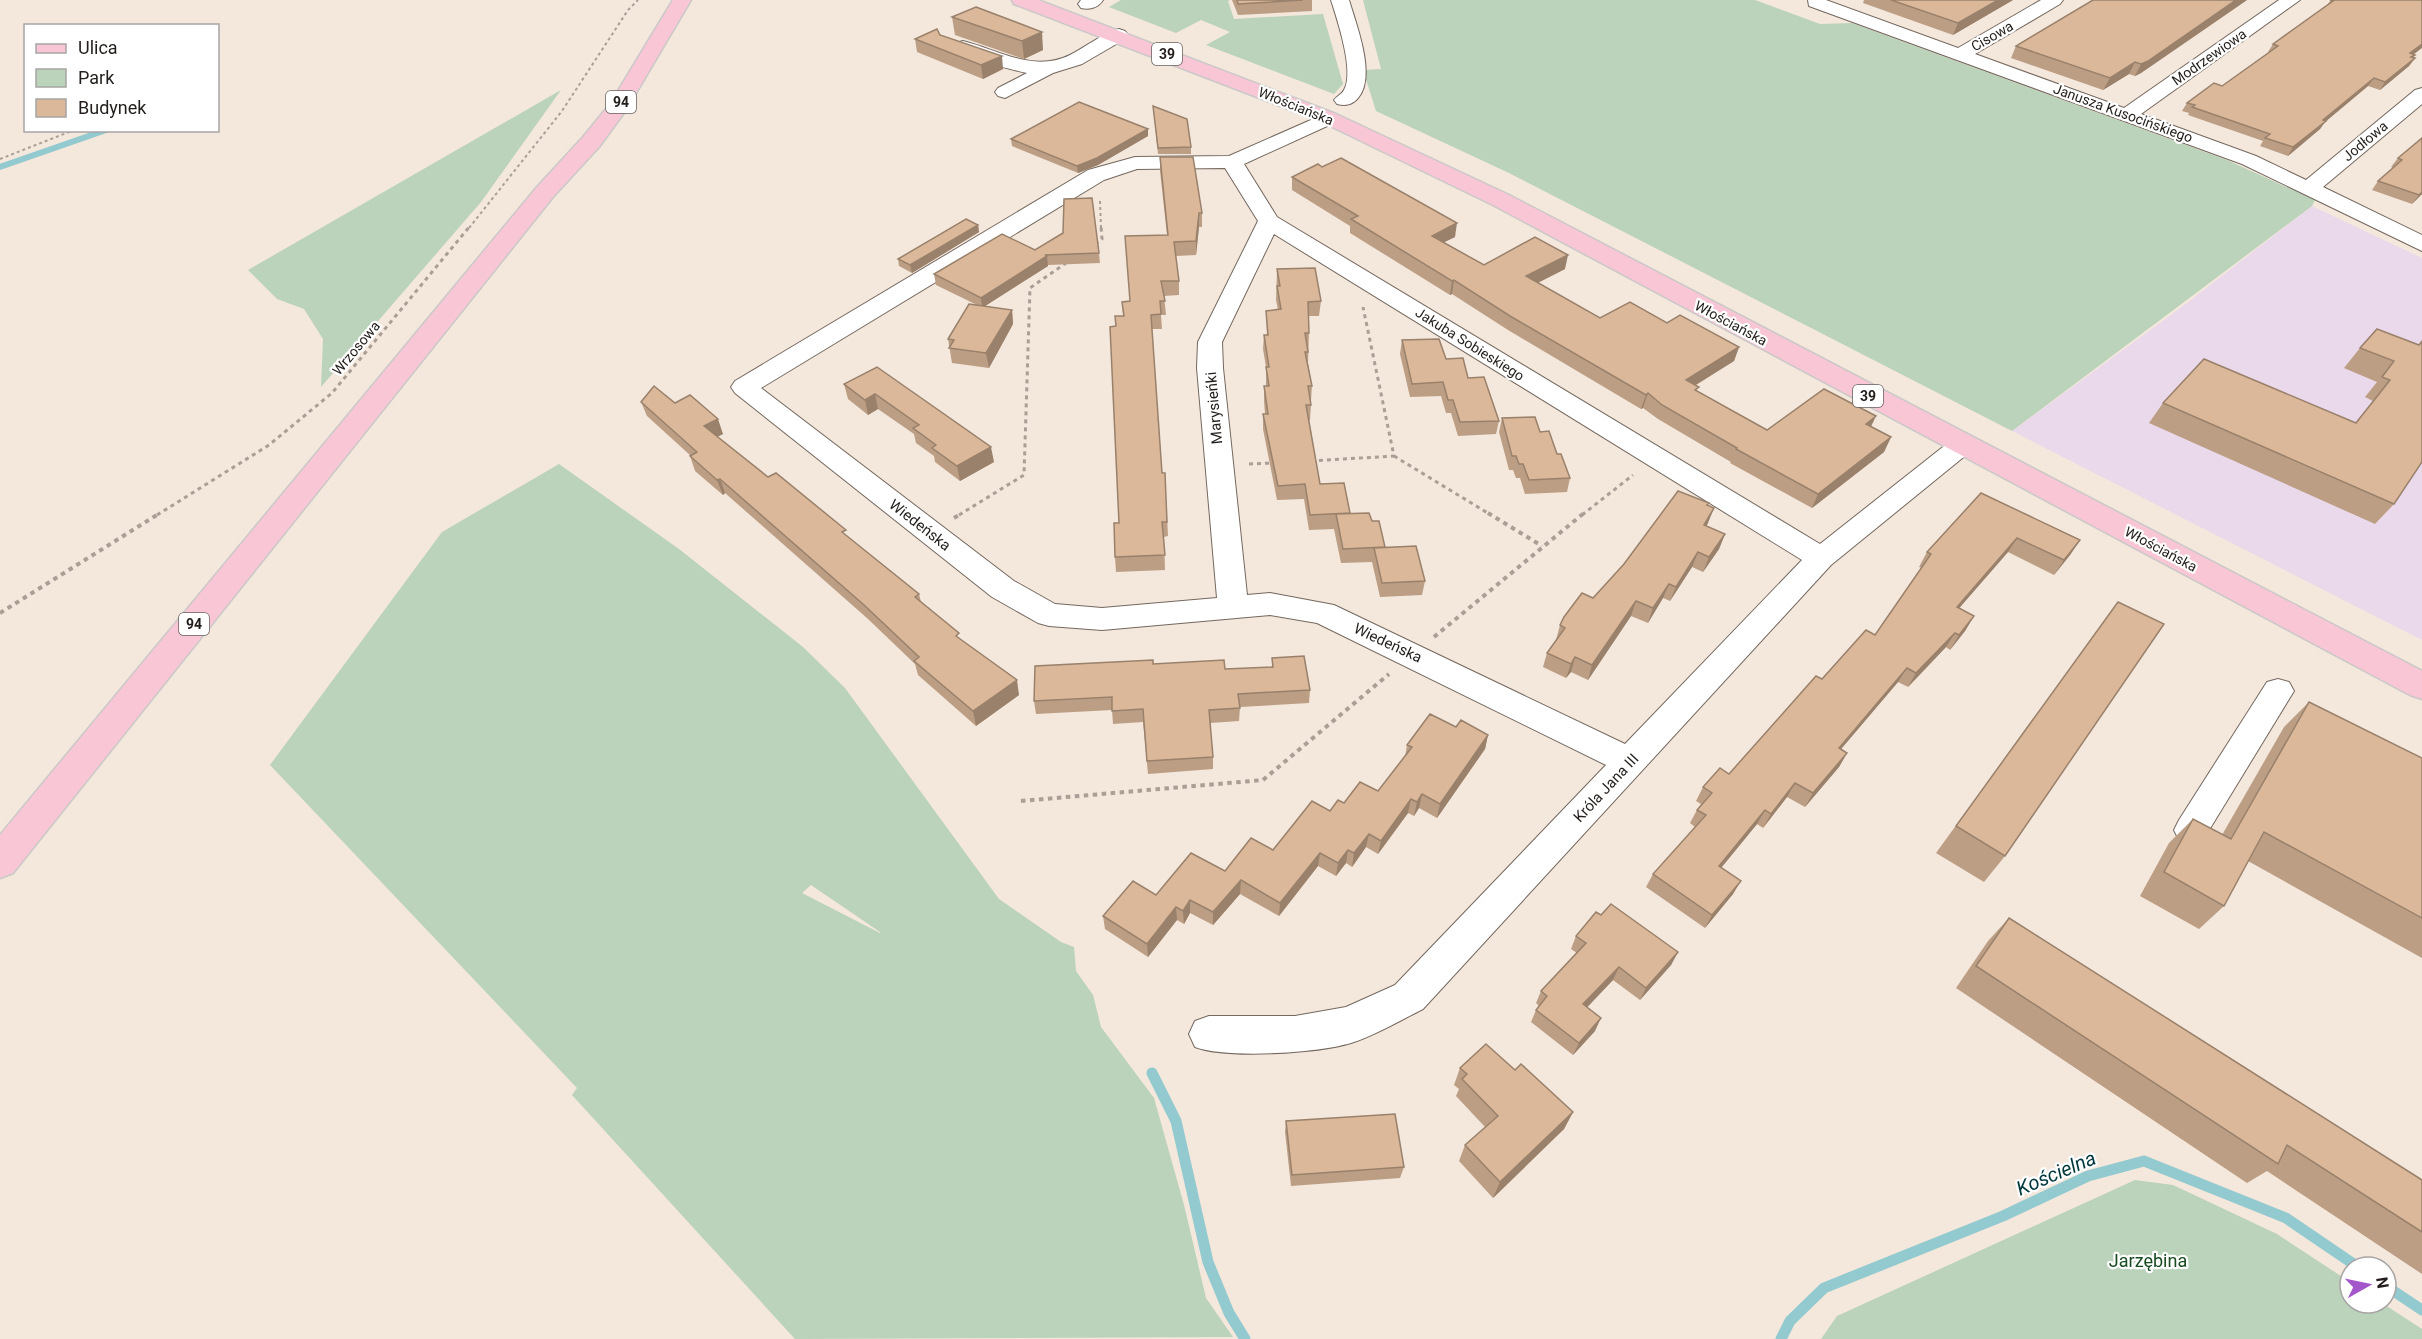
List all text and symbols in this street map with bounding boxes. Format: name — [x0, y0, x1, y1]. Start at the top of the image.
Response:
street label: Cisowa — [1968, 18, 2016, 54]
legend — [24, 24, 219, 132]
street label: Modrzewiowa — [2169, 25, 2249, 89]
text: Ulica — [78, 37, 118, 58]
road number: 39 — [1152, 43, 1182, 65]
text: Park — [78, 67, 115, 88]
street label: Janusza Kusocińskiego — [2051, 80, 2195, 146]
street label: Włościańska — [1256, 84, 1336, 128]
road number: 94 — [606, 91, 636, 113]
text: Budynek — [78, 97, 147, 118]
street label: Jodłowa — [2339, 118, 2391, 164]
street label: Włościańska — [1692, 297, 1770, 349]
street label: Jakuba Sobieskiego — [1413, 304, 1527, 384]
street label: Wrzosowa — [329, 318, 383, 378]
street label: Marysieńki — [1202, 371, 1226, 445]
road number: 39 — [1853, 385, 1883, 407]
street label: Wiedeńska — [886, 495, 954, 555]
street label: Włościańska — [2122, 523, 2200, 575]
road number: 94 — [179, 613, 209, 635]
street label: Wiedeńska — [1351, 619, 1425, 667]
street label: Króla Jana III — [1570, 750, 1642, 826]
water label: Kościelna — [2013, 1146, 2099, 1200]
park label: Jarzębina — [2109, 1250, 2187, 1271]
north arrow — [2338, 1255, 2398, 1315]
text: N — [2372, 1276, 2393, 1290]

